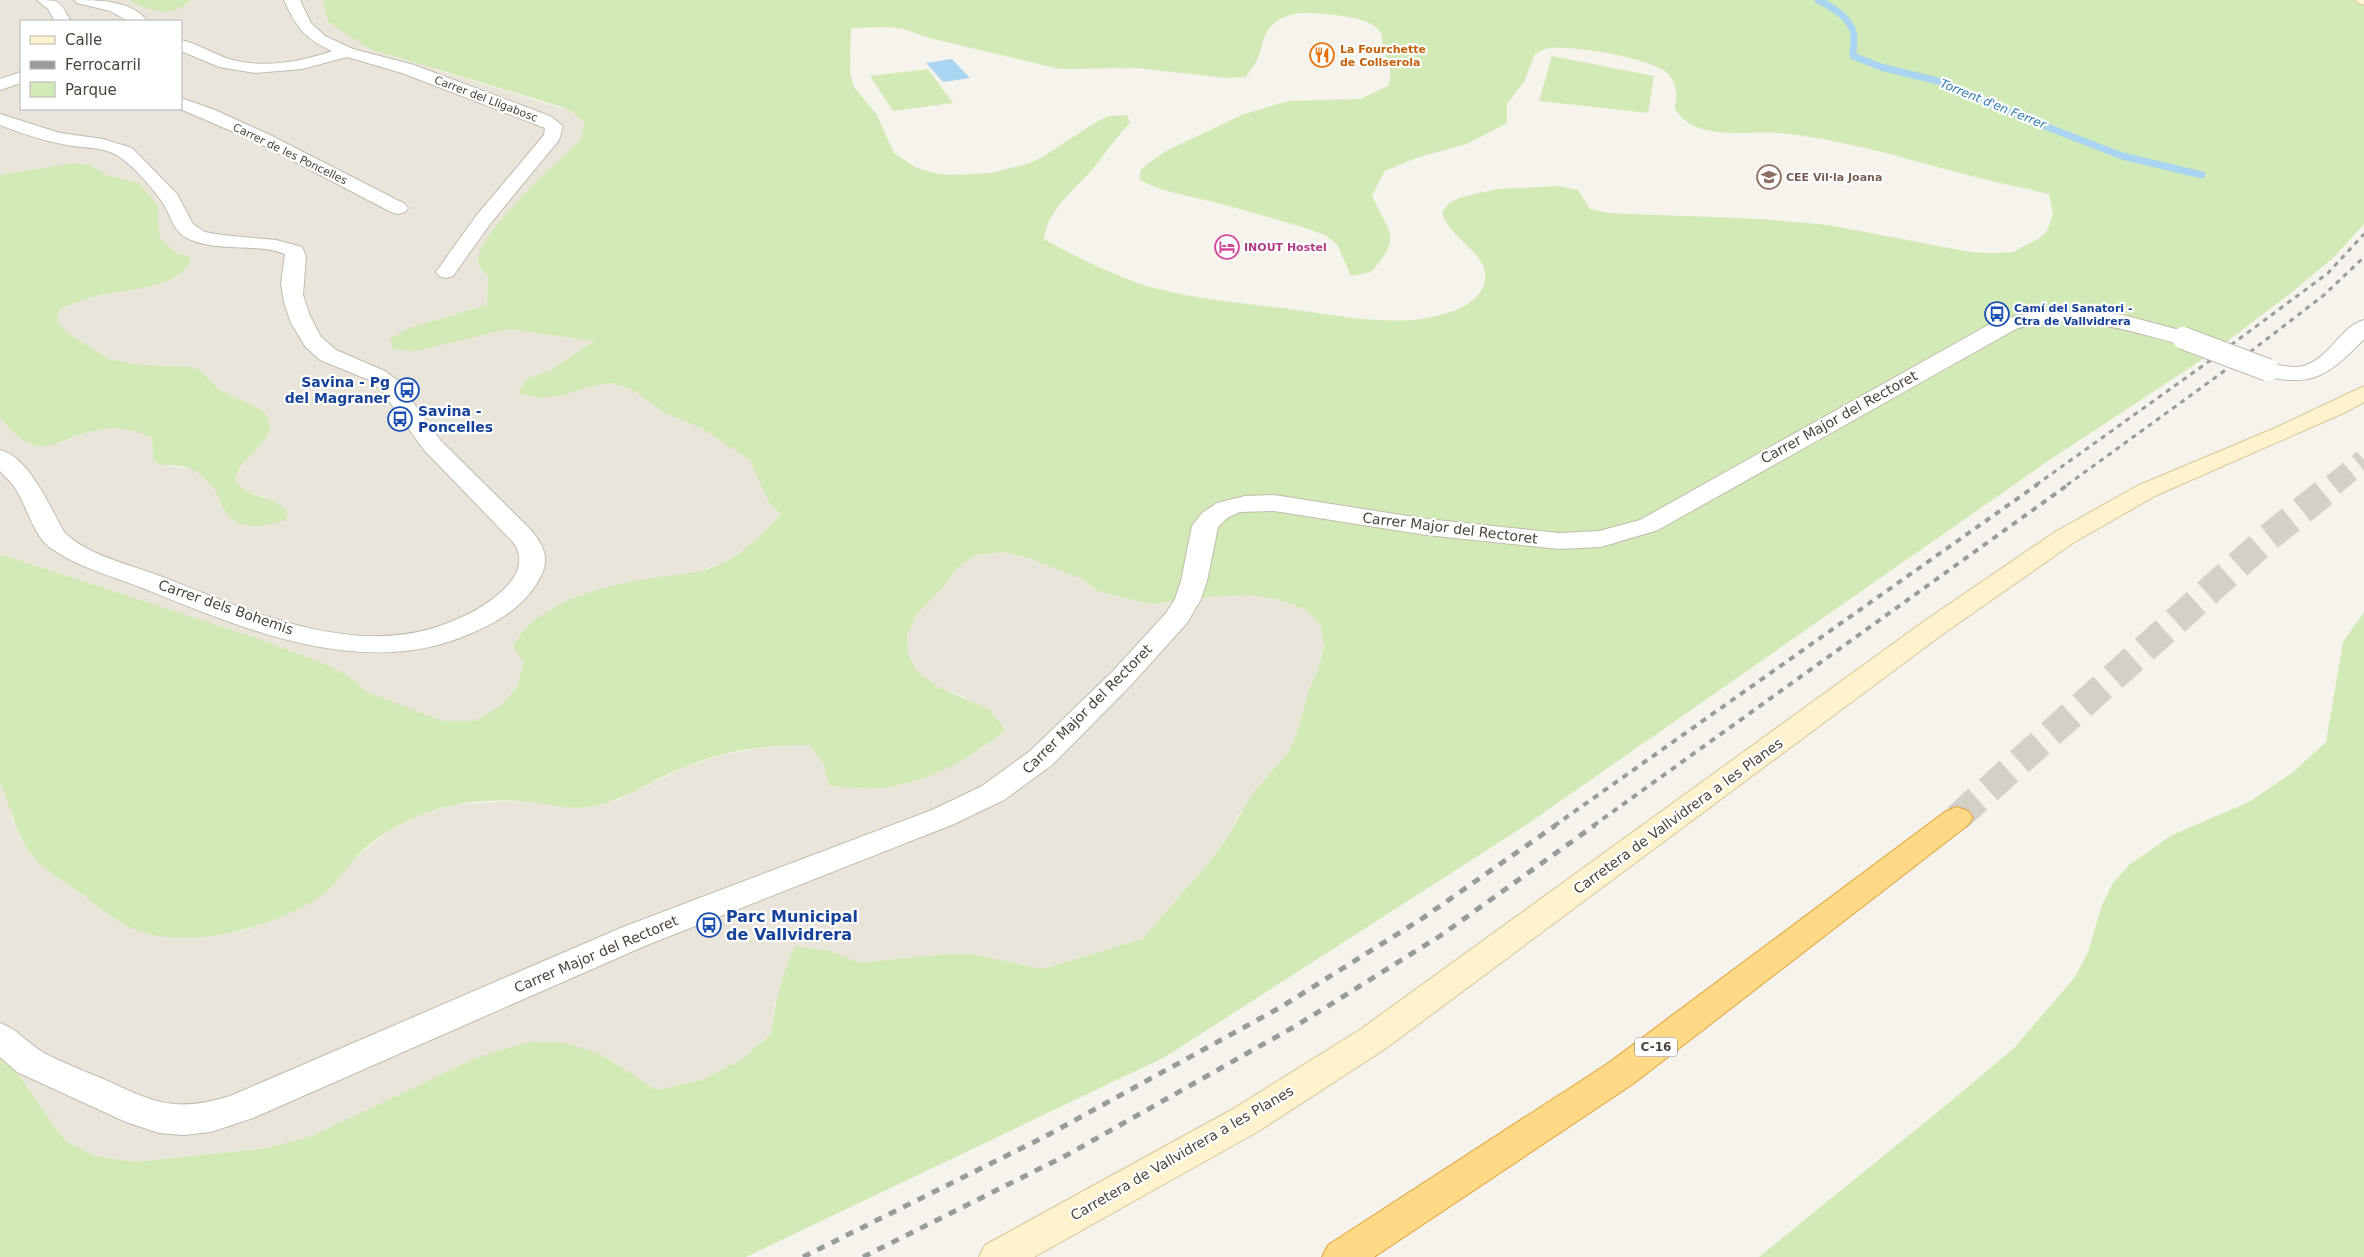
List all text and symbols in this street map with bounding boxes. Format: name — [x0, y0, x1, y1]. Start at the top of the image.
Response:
legend — [20, 20, 182, 110]
text: Calle — [65, 31, 102, 49]
restaurant icon: La Fourchette de Collserola — [1309, 42, 1335, 68]
place label: La Fourchette de Collserola — [1340, 43, 1426, 69]
text: Ferrocarril — [65, 56, 141, 74]
street label: Carrer del Lligabosc — [433, 73, 539, 125]
water label: Torrent d'en Ferrer — [1938, 76, 2049, 132]
text: Parque — [65, 81, 117, 99]
street label: Carrer de les Poncelles — [231, 121, 349, 187]
school or university icon: CEE Vil·la Joana — [1756, 164, 1782, 190]
place label: CEE Vil·la Joana — [1786, 171, 1882, 184]
hotel icon: INOUT Hostel — [1214, 234, 1240, 260]
place label: INOUT Hostel — [1244, 241, 1327, 254]
bus stop icon: Camí del Sanatori - Ctra de Vallvidrera — [1984, 301, 2010, 327]
place label: Camí del Sanatori - Ctra de Vallvidrera — [2014, 302, 2133, 328]
street label: Carrer Major del Rectoret — [1758, 367, 1920, 467]
place label: Savina - Pg del Magraner — [285, 374, 390, 406]
bus stop icon: Savina - Pg del Magraner — [394, 377, 420, 403]
place label: Savina - Poncelles — [418, 403, 493, 435]
bus stop icon: Savina - Poncelles — [387, 406, 413, 432]
street label: Carrer Major del Rectoret — [1362, 509, 1539, 547]
street label: Carrer dels Bohemis — [156, 576, 296, 638]
street label: Carrer Major del Rectoret — [1019, 641, 1155, 777]
street label: Carretera de Vallvidrera a les Planes — [1570, 735, 1786, 897]
place label: Parc Municipal de Vallvidrera — [726, 907, 858, 944]
street label: Carrer Major del Rectoret — [512, 912, 681, 996]
bus stop icon: Parc Municipal de Vallvidrera — [696, 912, 722, 938]
road number: C-16 — [1635, 1038, 1677, 1056]
street label: Carretera de Vallvidrera a les Planes — [1068, 1082, 1296, 1224]

